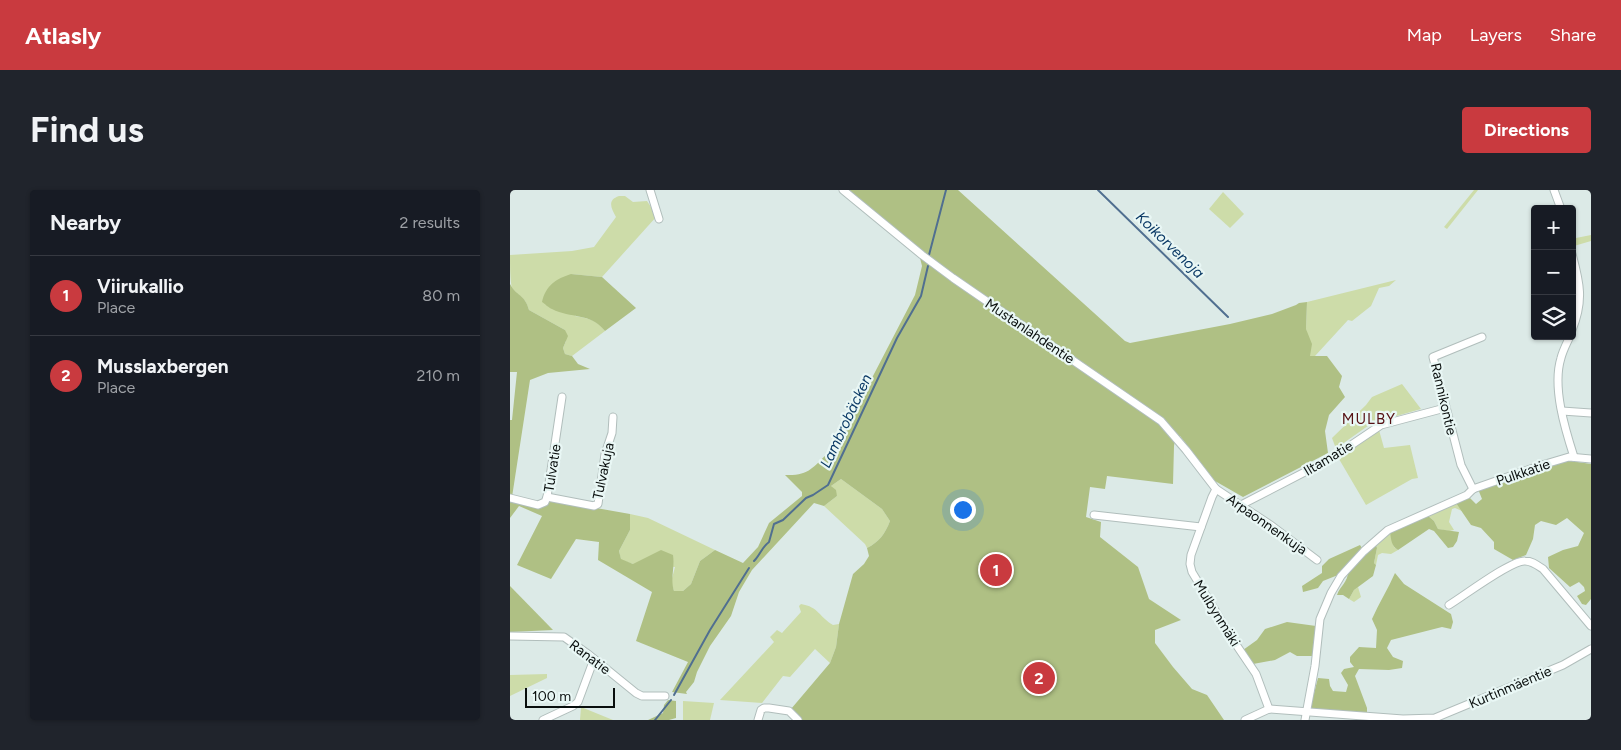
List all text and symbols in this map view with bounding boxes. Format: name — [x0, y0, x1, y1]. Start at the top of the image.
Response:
text: Atlasly — [25, 21, 101, 50]
text: Map — [1407, 24, 1442, 46]
text: Layers — [1470, 24, 1522, 46]
text: Share — [1550, 24, 1596, 46]
button: Directions — [1462, 107, 1591, 153]
text: Find us — [30, 109, 144, 151]
map controls — [1531, 205, 1576, 340]
button: + — [1531, 205, 1576, 250]
water label: Koikorvenoja — [1132, 208, 1208, 282]
text: Nearby — [50, 210, 121, 235]
text: 2 results — [400, 213, 460, 232]
button: − — [1531, 250, 1576, 295]
text: Viirukallio — [97, 275, 184, 298]
text: 1 — [63, 286, 69, 305]
text: 80 m — [422, 286, 460, 305]
street label: Mustanlahdentie — [982, 295, 1078, 368]
button: layers — [1531, 295, 1576, 340]
text: Place — [97, 298, 135, 317]
text: Musslaxbergen — [97, 355, 229, 378]
street label: Rannikontie — [1427, 361, 1460, 437]
text: 2 — [61, 366, 71, 385]
text: 210 m — [417, 366, 460, 385]
water label: Lambrobäcken — [816, 371, 876, 471]
text: Place — [97, 378, 135, 397]
district label: MULBY — [1342, 410, 1396, 428]
street label: Iltamatie — [1301, 437, 1356, 480]
street label: Tulvakuja — [589, 441, 618, 501]
street label: Tulvatie — [540, 442, 565, 493]
street label: Pulkkatie — [1494, 455, 1553, 490]
street label: Arpaonnenkuja — [1223, 490, 1310, 558]
your location — [950, 497, 976, 523]
pin: 1 — [980, 551, 1012, 589]
street label: Mulbynmäki — [1189, 577, 1244, 650]
street label: Ranatie — [566, 636, 614, 679]
pin: 2 — [1023, 659, 1055, 697]
street label: Kurtinmäentie — [1466, 662, 1554, 712]
scale bar — [525, 685, 615, 708]
text: 100 m — [532, 688, 571, 705]

